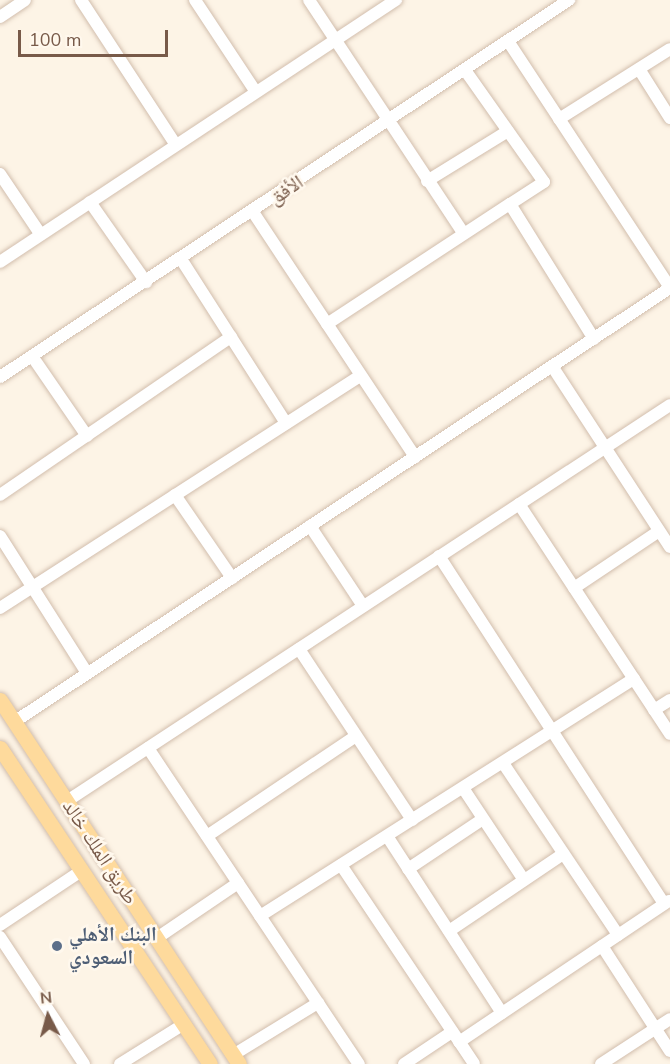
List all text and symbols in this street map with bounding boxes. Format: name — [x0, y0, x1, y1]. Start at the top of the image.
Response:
scale bar — [21, 18, 171, 56]
text: 100 m — [29, 28, 81, 52]
street label: الأفق — [264, 170, 308, 210]
street label: طريق الملك خالد — [57, 795, 143, 909]
place label: البنك الأهلي السعودي — [69, 922, 157, 969]
marker: البنك الأهلي السعودي — [50, 939, 64, 953]
north arrow — [18, 986, 78, 1046]
text: N — [39, 987, 53, 1010]

